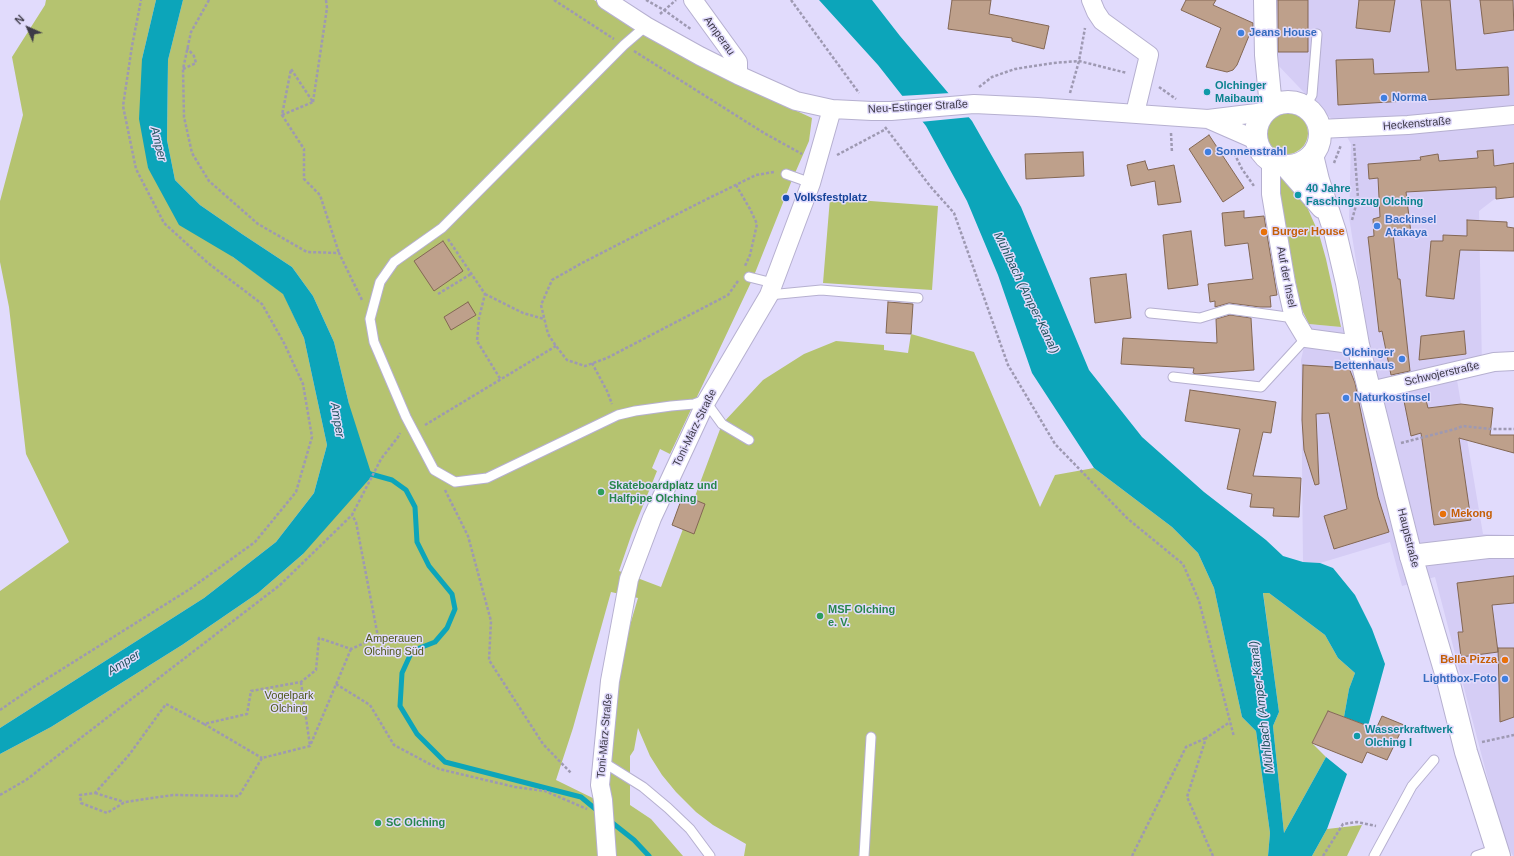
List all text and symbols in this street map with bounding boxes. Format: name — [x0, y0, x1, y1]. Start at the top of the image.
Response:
north arrow — [8, 8, 48, 48]
text: N — [12, 12, 27, 27]
street label: Amperau — [701, 14, 737, 58]
place label: Jeans House — [1249, 26, 1317, 40]
marker: Jeans House — [1236, 28, 1246, 38]
place label: Olchinger Maibaum — [1215, 79, 1266, 105]
marker: Olchinger Maibaum — [1202, 87, 1212, 97]
place label: Norma — [1392, 91, 1427, 105]
marker: Norma — [1379, 93, 1389, 103]
street label: Neu-Estinger Straße — [868, 98, 968, 116]
street label: Heckenstraße — [1382, 114, 1452, 134]
water label: Amper — [147, 125, 169, 163]
place label: Sonnenstrahl — [1216, 145, 1286, 159]
marker: Sonnenstrahl — [1203, 147, 1213, 157]
place label: 40 Jahre Faschingszug Olching — [1306, 182, 1423, 208]
marker: 40 Jahre Faschingszug Olching — [1293, 190, 1303, 200]
place label: Volksfestplatz — [794, 191, 867, 205]
marker: Volksfestplatz — [781, 193, 791, 203]
place label: Backinsel Atakaya — [1385, 213, 1436, 239]
marker: Backinsel Atakaya — [1372, 221, 1382, 231]
place label: Burger House — [1272, 225, 1345, 239]
marker: Burger House — [1259, 227, 1269, 237]
water label: Mühlbach (Amper-Kanal) — [990, 230, 1062, 356]
street label: Auf der Insel — [1274, 245, 1298, 309]
place label: Olchinger Bettenhaus — [1334, 346, 1394, 372]
marker: Olchinger Bettenhaus — [1397, 354, 1407, 364]
street label: Schwojerstraße — [1403, 359, 1481, 389]
street label: Toni-März-Straße — [670, 387, 720, 469]
place label: Naturkostinsel — [1354, 391, 1430, 405]
marker: Naturkostinsel — [1341, 393, 1351, 403]
water label: Amper — [327, 401, 347, 439]
place label: Skateboardplatz und Halfpipe Olching — [609, 479, 717, 505]
marker: Skateboardplatz und Halfpipe Olching — [596, 487, 606, 497]
street label: Hauptstraße — [1394, 507, 1422, 569]
place label: Mekong — [1451, 507, 1493, 521]
marker: Mekong — [1438, 509, 1448, 519]
place label: MSF Olching e. V. — [828, 603, 895, 629]
marker: MSF Olching e. V. — [815, 611, 825, 621]
park label: Amperauen Olching Süd — [364, 632, 424, 658]
water label: Mühlbach (Amper-Kanal) — [1247, 640, 1277, 774]
water label: Amper — [105, 648, 143, 678]
place label: Bella Pizza — [1440, 653, 1497, 667]
marker: Bella Pizza — [1500, 655, 1510, 665]
place label: Lightbox-Foto — [1423, 672, 1497, 686]
marker: Lightbox-Foto — [1500, 674, 1510, 684]
park label: Vogelpark Olching — [265, 689, 313, 715]
street label: Toni-März-Straße — [595, 693, 615, 779]
place label: Wasserkraftwerk Olching I — [1365, 723, 1453, 749]
marker: Wasserkraftwerk Olching I — [1352, 731, 1362, 741]
place label: SC Olching — [386, 816, 445, 830]
marker: SC Olching — [373, 818, 383, 828]

